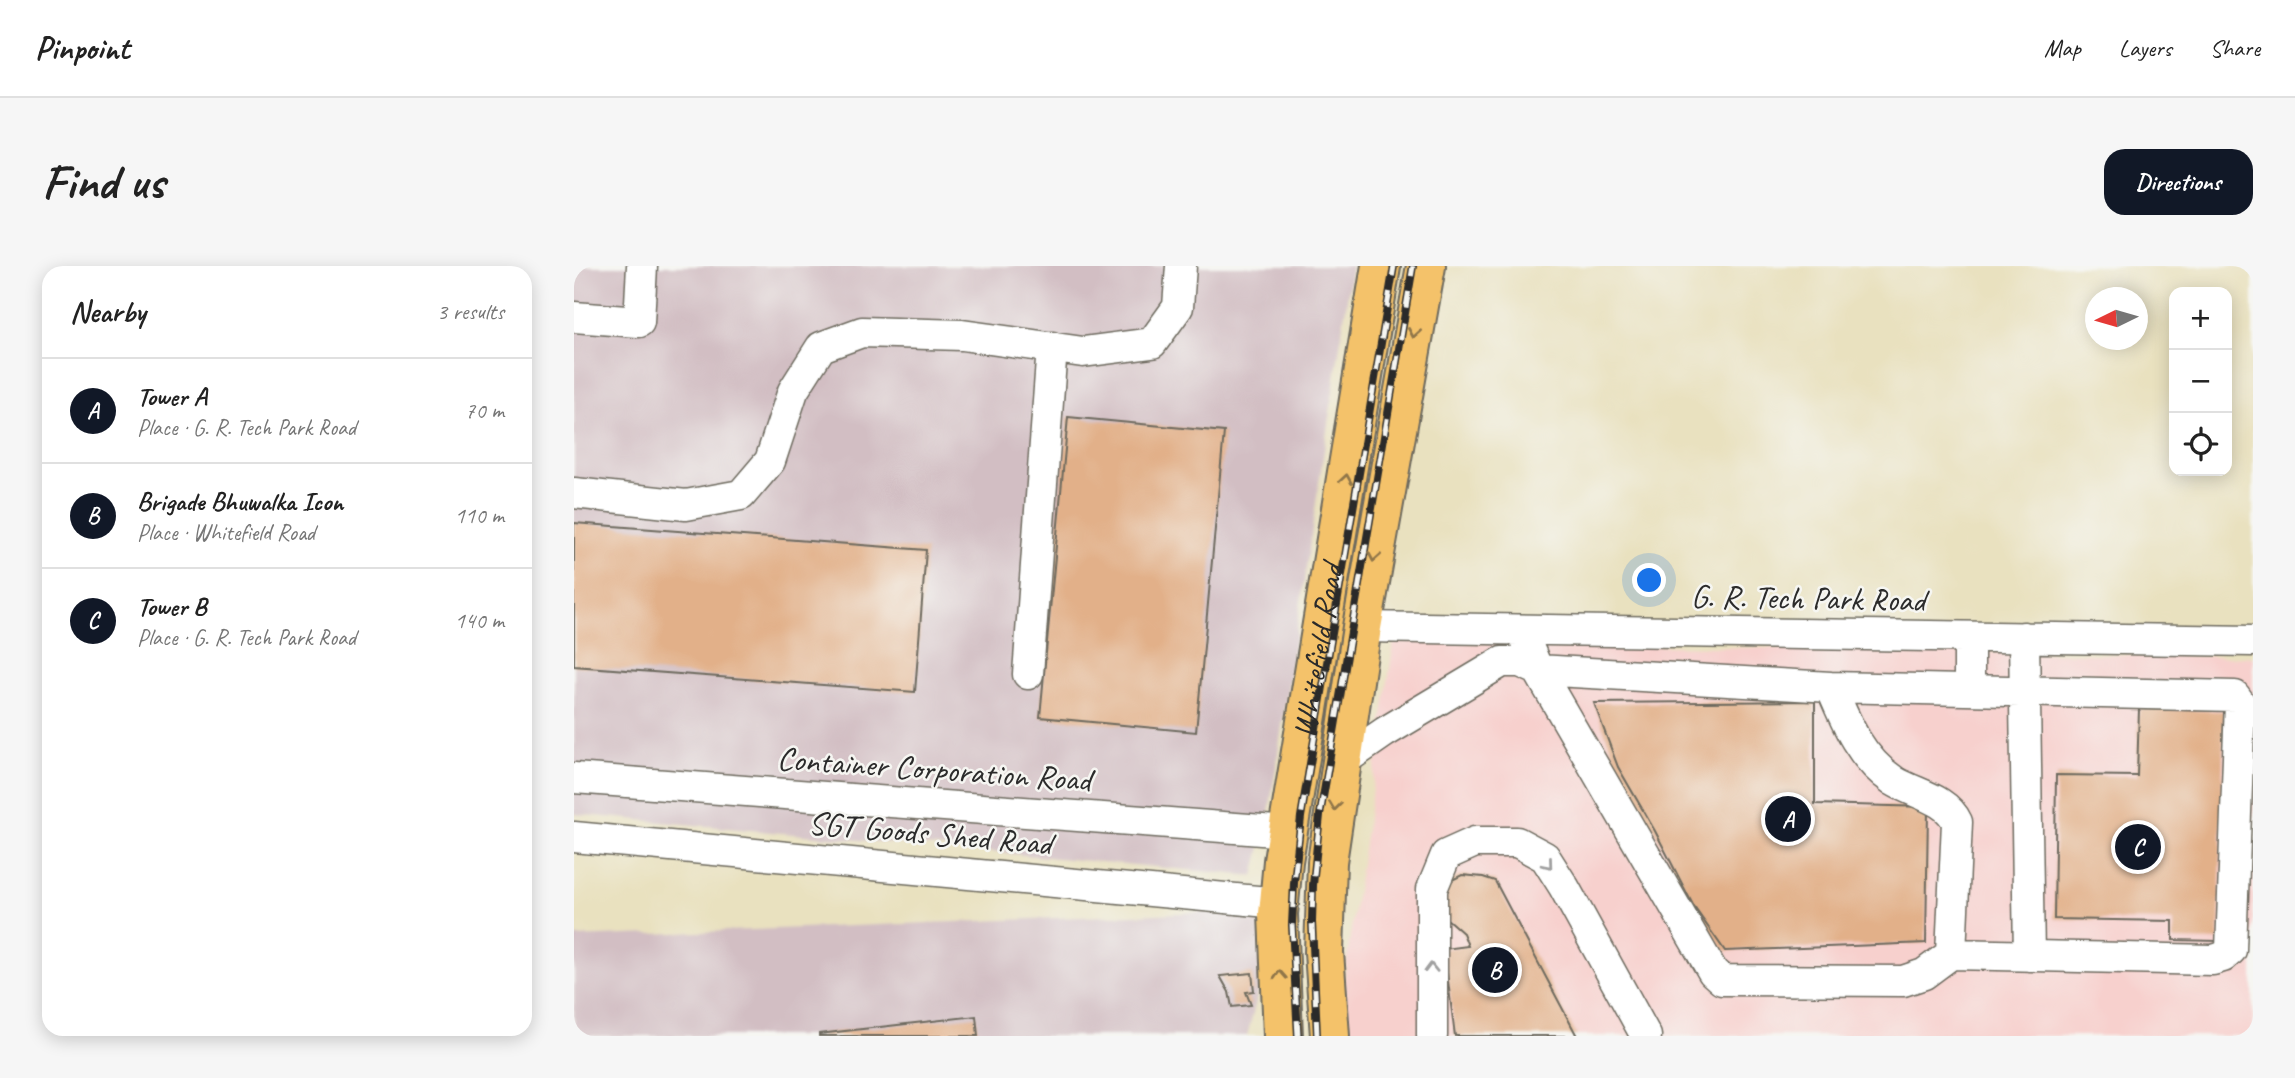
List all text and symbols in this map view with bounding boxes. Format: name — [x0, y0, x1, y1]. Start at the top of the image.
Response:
text: Pinpoint — [35, 27, 129, 69]
text: Map — [2044, 33, 2081, 63]
text: Layers — [2119, 33, 2172, 63]
text: Share — [2210, 33, 2260, 63]
button: Directions — [2104, 149, 2253, 215]
text: Find us — [42, 151, 164, 213]
north arrow — [2085, 287, 2148, 350]
map controls — [2169, 287, 2232, 476]
button: + — [2169, 287, 2232, 350]
text: Nearby — [70, 293, 146, 331]
text: 3 results — [437, 297, 504, 326]
one-way arrow — [1407, 327, 1422, 339]
button: − — [2169, 350, 2232, 413]
text: Tower A — [137, 380, 207, 413]
text: A — [87, 396, 99, 425]
text: 70 m — [465, 396, 504, 425]
text: Place · G. R. Tech Park Road — [137, 413, 356, 442]
button: locate — [2169, 413, 2232, 476]
one-way arrow — [1338, 473, 1353, 485]
text: Brigade Bhuwalka Icon — [137, 485, 343, 518]
text: B — [87, 501, 99, 530]
text: 110 m — [455, 501, 504, 530]
text: Place · Whitefield Road — [137, 518, 315, 547]
one-way arrow — [1368, 551, 1383, 563]
street label: Whitefield Road — [1283, 556, 1353, 741]
your location — [1632, 563, 1666, 597]
street label: G. R. Tech Park Road — [1691, 575, 1931, 621]
text: Tower B — [137, 590, 207, 623]
text: C — [88, 606, 98, 635]
text: 140 m — [455, 606, 504, 635]
text: Place · G. R. Tech Park Road — [137, 623, 356, 652]
street label: Container Corporation Road — [776, 737, 1097, 801]
pin: A — [1765, 793, 1811, 845]
one-way arrow — [1327, 800, 1342, 812]
street label: SGT Goods Shed Road — [807, 801, 1058, 865]
pin: C — [2115, 821, 2161, 873]
one-way arrow — [1540, 856, 1552, 869]
pin: B — [1472, 944, 1518, 996]
one-way arrow — [1423, 962, 1439, 972]
one-way arrow — [1272, 969, 1287, 980]

